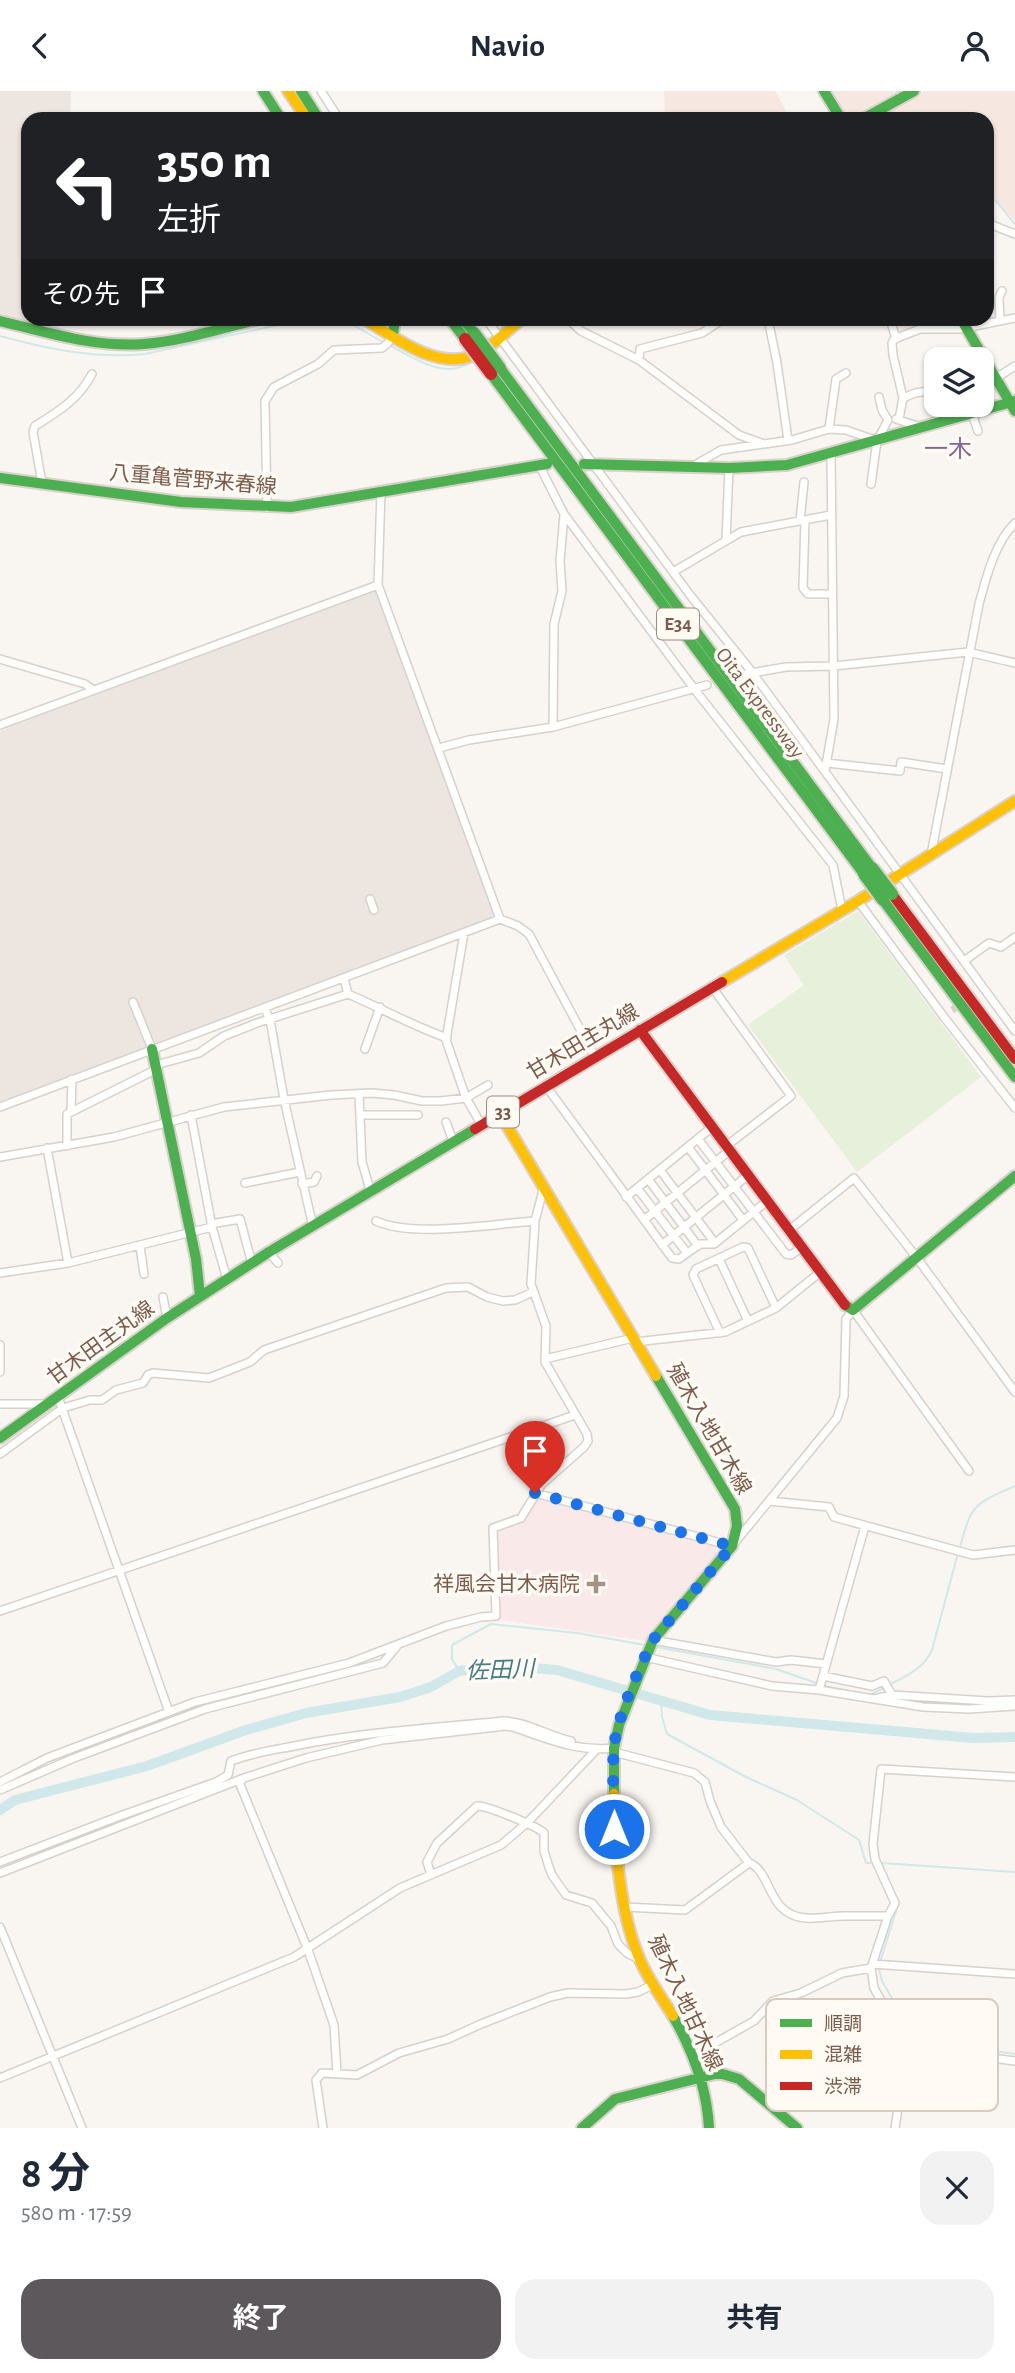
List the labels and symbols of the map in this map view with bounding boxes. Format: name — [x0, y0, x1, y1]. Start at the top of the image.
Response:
district label: 一木 — [924, 437, 972, 462]
street label: 八重亀菅野来春線 — [108, 461, 278, 498]
road number: E34 — [657, 609, 699, 639]
street label: Oita Expressway — [712, 644, 808, 762]
street label: 甘木田主丸線 — [523, 1000, 642, 1083]
road number: 33 — [487, 1097, 519, 1127]
street label: 甘木田主丸線 — [43, 1297, 158, 1389]
street label: 殖木入地甘木線 — [663, 1360, 756, 1498]
pin — [505, 1421, 565, 1493]
place label: 祥風会甘木病院 — [433, 1573, 580, 1595]
marker: 祥風会甘木病院 — [586, 1574, 606, 1594]
water label: 佐田川 — [465, 1656, 538, 1684]
position arrow — [577, 1792, 651, 1866]
street label: 殖木入地甘木線 — [644, 1932, 726, 2074]
legend — [766, 1999, 998, 2111]
text: 順調 — [824, 2014, 862, 2034]
text: 混雑 — [824, 2044, 862, 2065]
text: 渋滞 — [824, 2076, 862, 2097]

